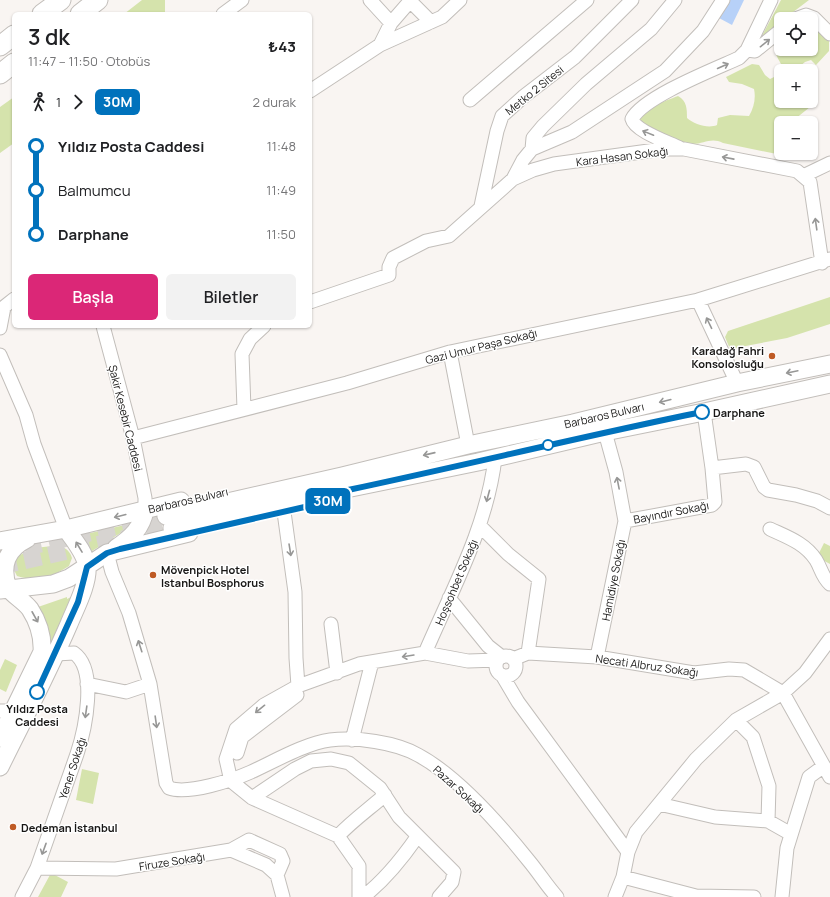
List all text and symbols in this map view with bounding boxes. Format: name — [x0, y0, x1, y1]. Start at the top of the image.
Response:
map controls — [774, 12, 818, 160]
button: locate — [774, 12, 818, 56]
text: 3 dk — [28, 22, 70, 52]
text: ₺43 — [268, 36, 296, 57]
one-way arrow — [759, 39, 770, 47]
text: 11:47 – 11:50 · Otobüs — [28, 52, 150, 70]
street label: Metko 2 Sitesi — [502, 62, 566, 118]
one-way arrow — [716, 62, 728, 69]
button: + — [774, 64, 818, 108]
icon: walk — [28, 91, 50, 113]
icon: forward — [67, 91, 89, 113]
text: 30M — [103, 92, 132, 111]
text: 1 — [56, 93, 61, 111]
text: 2 durak — [252, 93, 296, 111]
button: − — [774, 116, 818, 160]
one-way arrow — [643, 128, 655, 136]
text: Yıldız Posta Caddesi — [58, 136, 204, 157]
text: 11:48 — [267, 137, 296, 155]
street label: Kara Hasan Sokağı — [575, 143, 669, 169]
one-way arrow — [721, 153, 734, 161]
text: Balmumcu — [58, 180, 131, 201]
text: 11:49 — [266, 181, 296, 199]
one-way arrow — [812, 218, 820, 231]
text: Darphane — [58, 224, 129, 245]
text: 11:50 — [267, 225, 296, 243]
button: Başla — [28, 274, 158, 320]
button: Biletler — [166, 274, 296, 320]
one-way arrow — [705, 317, 712, 329]
street label: Gazi Umur Paşa Sokağı — [424, 325, 538, 367]
place label: Karadağ Fahri Konsolosluğu — [692, 343, 764, 371]
marker: Karadağ Fahri Konsolosluğu — [767, 351, 777, 361]
street label: Şakir Kesebir Caddesi — [106, 363, 146, 473]
one-way arrow — [786, 368, 799, 376]
one-way arrow — [659, 397, 672, 405]
street label: Barbaros Bulvarı — [563, 399, 645, 431]
marker: Darphane — [694, 404, 710, 420]
place label: Darphane — [713, 405, 765, 420]
unlabelled marker — [542, 439, 554, 451]
one-way arrow — [423, 451, 436, 459]
one-way arrow — [614, 477, 622, 490]
street label: Barbaros Bulvarı — [147, 484, 229, 516]
line badge: 30M — [305, 488, 351, 514]
one-way arrow — [484, 490, 491, 503]
text: 30M — [313, 491, 343, 510]
street label: Bayındır Sokağı — [632, 497, 710, 527]
one-way arrow — [113, 513, 126, 521]
street label: Hoşsohbet Sokağı — [431, 537, 481, 627]
street label: Hamidiye Sokağı — [598, 538, 628, 622]
one-way arrow — [74, 541, 82, 553]
one-way arrow — [286, 543, 294, 556]
place label: Mövenpick Hotel Istanbul Bosphorus — [161, 562, 264, 590]
marker: Mövenpick Hotel Istanbul Bosphorus — [148, 570, 158, 580]
one-way arrow — [31, 611, 39, 623]
one-way arrow — [136, 640, 143, 653]
street label: Necati Albruz Sokağı — [595, 650, 699, 680]
one-way arrow — [402, 652, 415, 660]
marker: Yıldız Posta Caddesi — [29, 684, 45, 700]
place label: Yıldız Posta Caddesi — [6, 701, 68, 729]
one-way arrow — [82, 705, 90, 718]
one-way arrow — [254, 705, 265, 713]
one-way arrow — [152, 715, 160, 728]
street label: Yener Sokağı — [55, 735, 89, 801]
street label: Pazar Sokağı — [430, 762, 488, 816]
place label: Dedeman İstanbul — [21, 820, 118, 835]
marker: Dedeman İstanbul — [8, 822, 18, 832]
one-way arrow — [39, 843, 47, 855]
street label: Firuze Sokağı — [138, 848, 206, 874]

